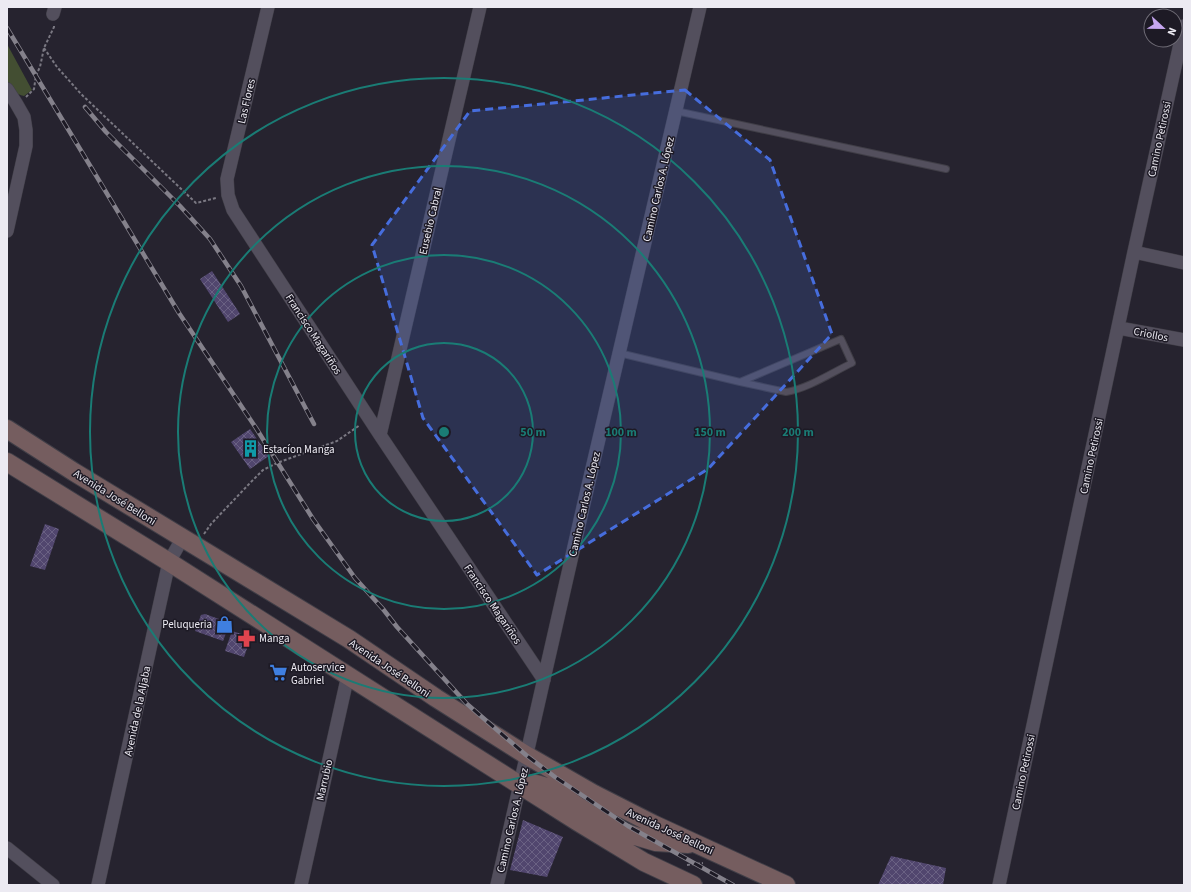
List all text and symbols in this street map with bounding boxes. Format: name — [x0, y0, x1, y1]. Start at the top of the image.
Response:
north arrow — [1143, 8, 1183, 48]
text: N — [1163, 25, 1180, 38]
street label: Las Flores — [234, 77, 259, 125]
street label: Camino Petirossi — [1144, 100, 1175, 178]
street label: Camino Carlos A. López — [639, 135, 678, 243]
street label: Eusebio Cabral — [415, 186, 446, 256]
street label: Francisco Magariños — [282, 291, 345, 378]
street label: Criollos — [1132, 324, 1170, 345]
street label: Camino Petirossi — [1076, 417, 1107, 495]
text: 50 m — [520, 424, 546, 441]
text: 100 m — [605, 424, 637, 441]
text: 150 m — [694, 424, 726, 441]
text: 200 m — [782, 424, 814, 441]
centre of rings — [437, 425, 451, 439]
building icon: Estacíon Manga — [240, 439, 260, 459]
place label: Estacíon Manga — [263, 442, 335, 457]
street label: Camino Carlos A. López — [565, 450, 604, 558]
street label: Avenida José Belloni — [71, 466, 159, 529]
street label: Francisco Magariños — [460, 561, 525, 647]
shop icon: Peluqueria — [215, 614, 235, 634]
place label: Peluqueria — [162, 617, 212, 632]
pharmacy icon: Manga — [236, 628, 256, 648]
place label: Manga — [259, 631, 289, 646]
street label: Avenida José Belloni — [346, 636, 433, 701]
place label: Autoservice Gabriel — [291, 660, 345, 688]
supermarket icon: Autoservice Gabriel — [268, 663, 288, 683]
street label: Avenida de la Aljaba — [121, 665, 154, 758]
street label: Camino Petirossi — [1008, 733, 1039, 811]
street label: Marrubio — [312, 758, 337, 802]
street label: Camino Carlos A. López — [493, 766, 532, 874]
street label: Avenida José Belloni — [624, 805, 716, 858]

